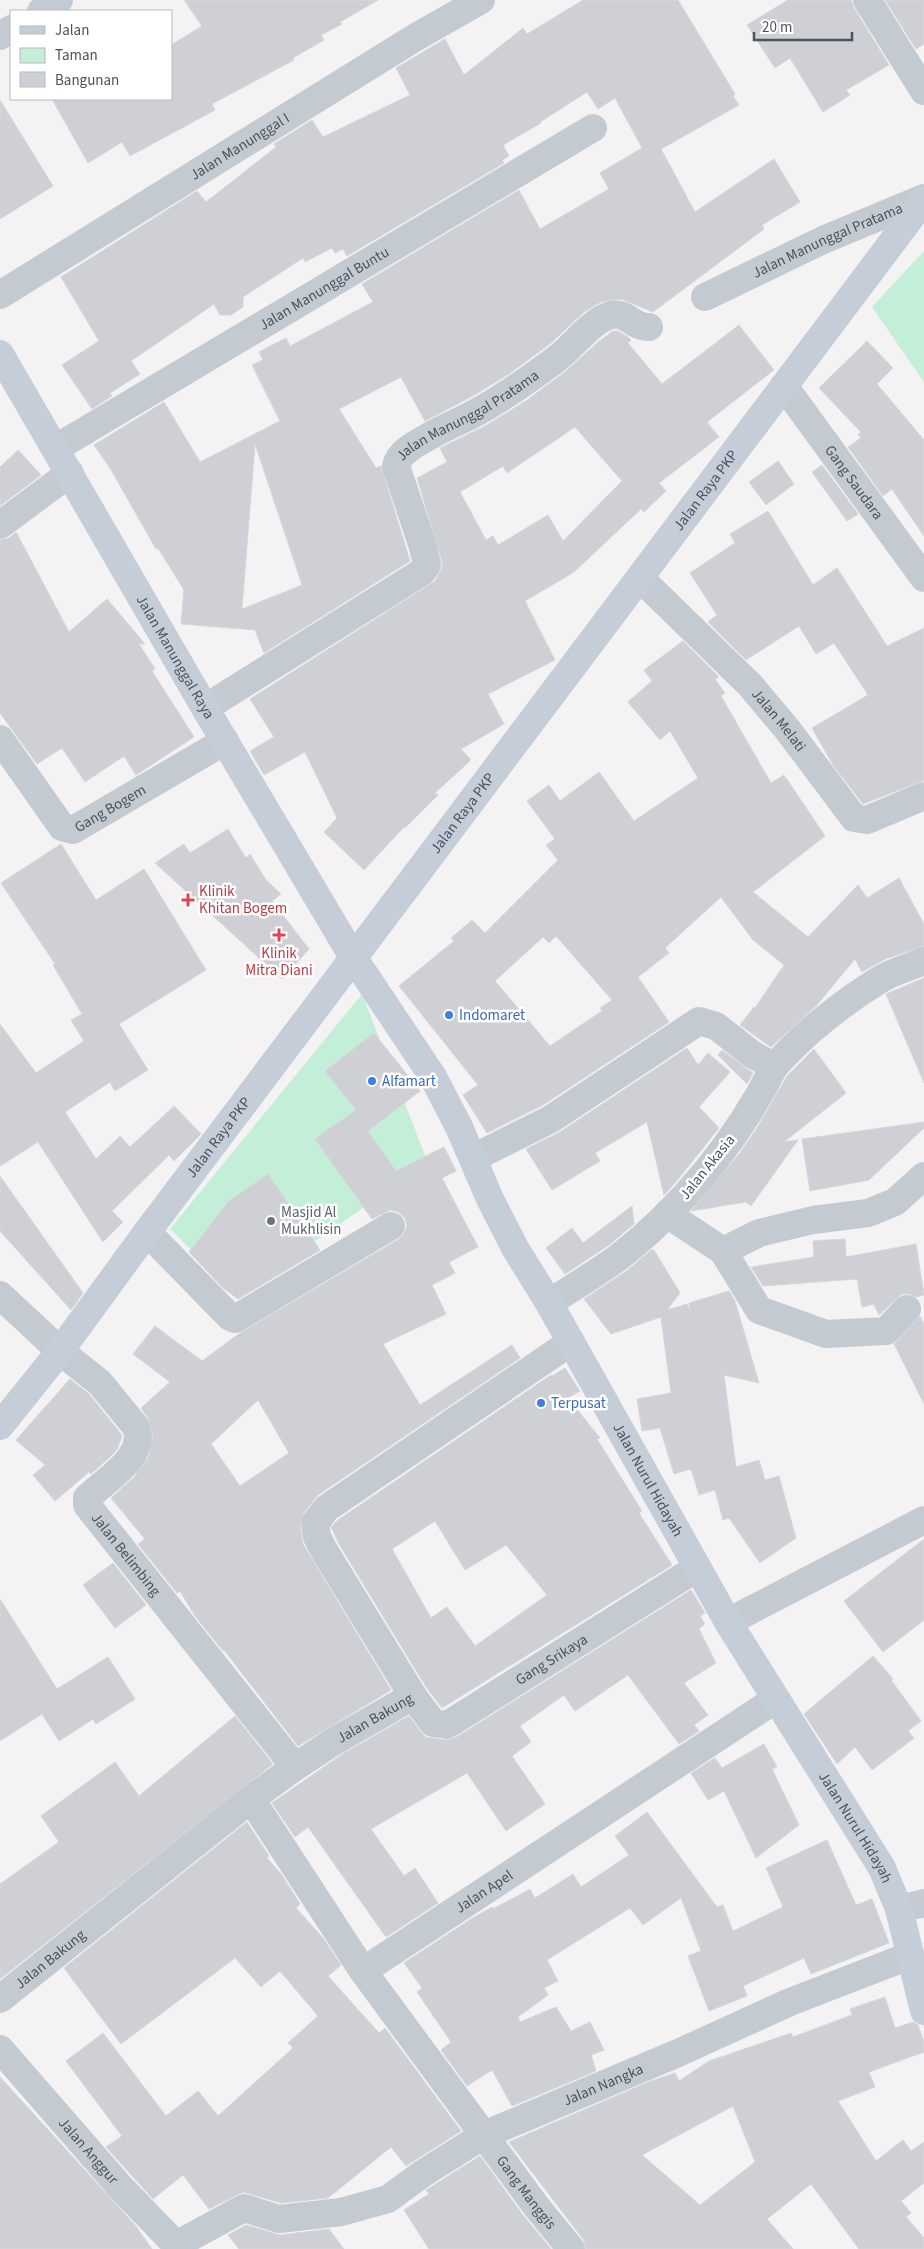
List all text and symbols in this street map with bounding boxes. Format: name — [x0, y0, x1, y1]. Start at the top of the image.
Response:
legend — [10, 10, 172, 100]
scale bar — [754, 10, 852, 42]
text: 20 m — [762, 17, 792, 38]
text: Jalan — [55, 20, 89, 41]
text: Taman — [55, 45, 98, 66]
text: Bangunan — [55, 70, 119, 91]
street label: Jalan Manunggal I — [186, 108, 294, 186]
street label: Jalan Manunggal Pratama — [749, 198, 906, 284]
street label: Jalan Manunggal Buntu — [255, 242, 393, 336]
street label: Jalan Manunggal Pratama — [391, 365, 543, 465]
street label: Gang Saudara — [819, 441, 888, 524]
street label: Jalan Raya PKP — [669, 446, 743, 535]
street label: Jalan Manunggal Raya — [131, 591, 219, 723]
street label: Jalan Melati — [747, 684, 811, 756]
street label: Jalan Raya PKP — [426, 768, 500, 858]
street label: Gang Bogem — [71, 779, 150, 838]
place label: Klinik Khitan Bogem — [199, 881, 287, 919]
marker: Klinik Khitan Bogem — [181, 893, 195, 907]
marker: Klinik Mitra Diani — [272, 928, 286, 942]
place label: Klinik Mitra Diani — [245, 943, 313, 981]
place label: Indomaret — [459, 1005, 525, 1026]
marker: Indomaret — [443, 1009, 455, 1021]
place label: Alfamart — [382, 1071, 436, 1092]
marker: Alfamart — [366, 1075, 378, 1087]
street label: Jalan Raya PKP — [181, 1093, 256, 1182]
street label: Jalan Akasia — [675, 1130, 740, 1204]
place label: Masjid Al Mukhlisin — [281, 1202, 341, 1240]
marker: Masjid Al Mukhlisin — [265, 1215, 277, 1227]
place label: Terpusat — [551, 1393, 606, 1414]
marker: Terpusat — [535, 1397, 547, 1409]
street label: Jalan Nurul Hidayah — [607, 1419, 688, 1541]
street label: Jalan Belimbing — [86, 1508, 166, 1601]
street label: Gang Srikaya — [511, 1629, 592, 1690]
street label: Jalan Bakung — [333, 1688, 417, 1749]
street label: Jalan Nurul Hidayah — [813, 1768, 897, 1886]
street label: Jalan Apel — [451, 1865, 517, 1918]
street label: Jalan Bakung — [11, 1925, 90, 1994]
street label: Jalan Nangka — [560, 2059, 647, 2111]
street label: Jalan Anggur — [53, 2113, 124, 2190]
street label: Gang Manggis — [491, 2151, 561, 2234]

